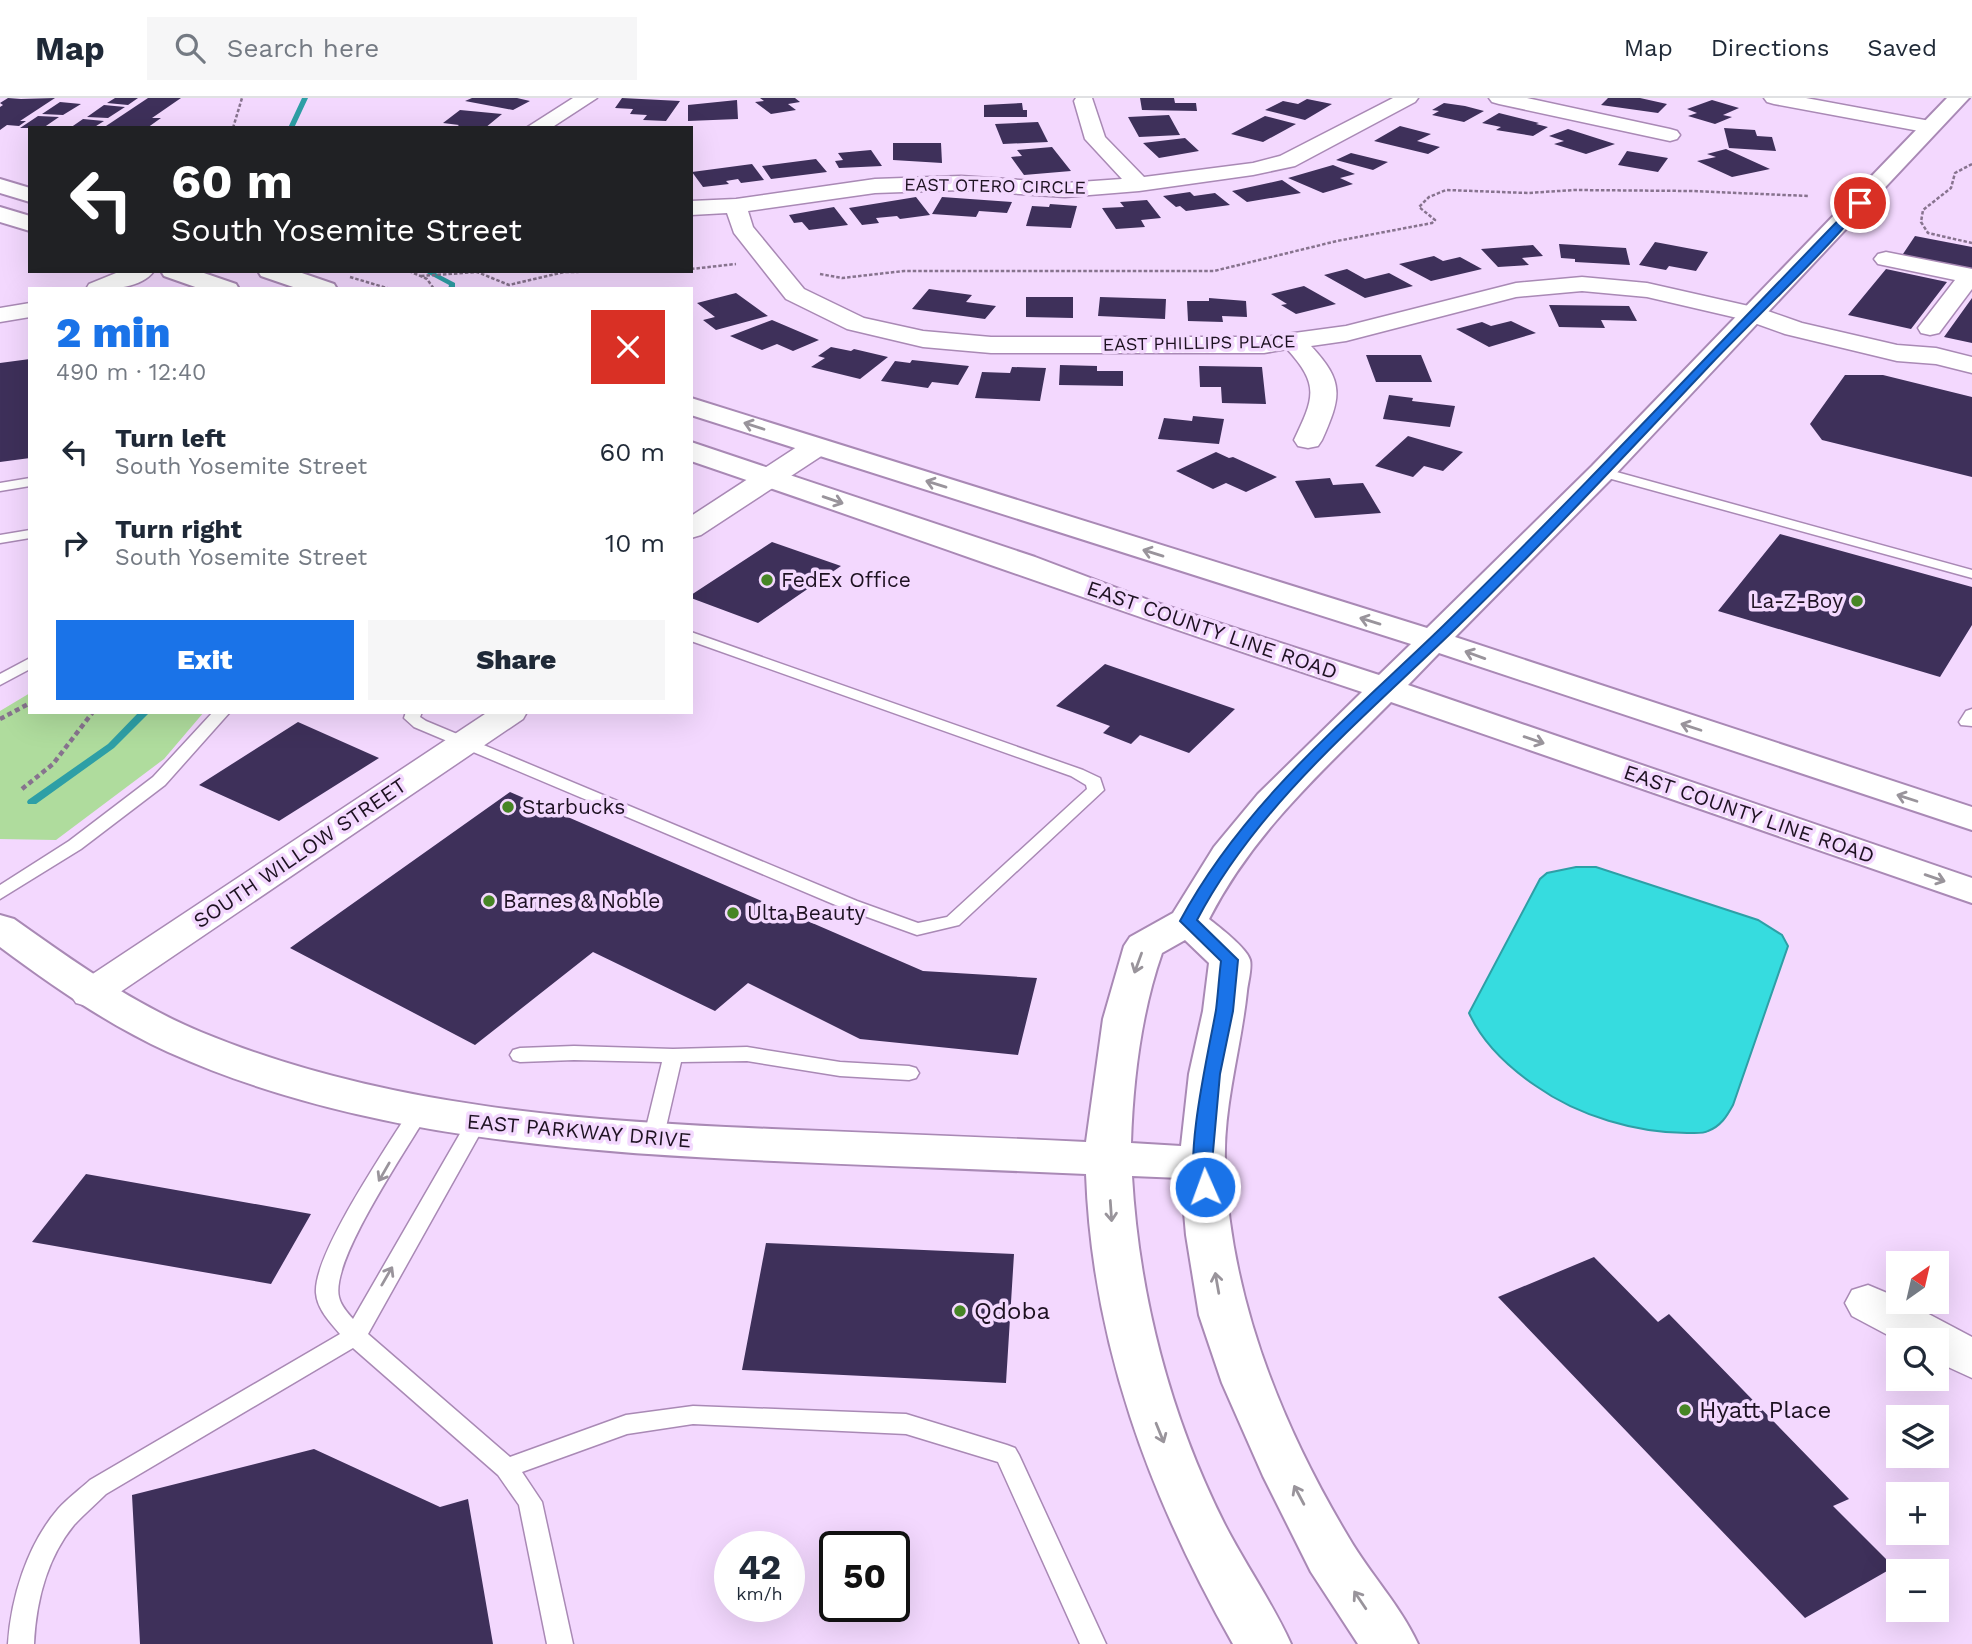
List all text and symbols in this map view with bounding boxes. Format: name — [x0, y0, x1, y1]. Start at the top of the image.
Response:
search box — [147, 17, 637, 80]
text: Map — [35, 29, 105, 68]
icon: search — [171, 29, 209, 67]
text: Search here — [227, 33, 379, 63]
text: Map — [1624, 34, 1673, 62]
text: Directions — [1711, 34, 1829, 62]
text: Saved — [1867, 34, 1937, 62]
text: 60 m — [171, 152, 293, 210]
icon: left — [56, 154, 147, 245]
street label: EAST OTERO CIRCLE — [904, 173, 1086, 198]
pin — [1830, 173, 1890, 233]
icon: arrive — [1841, 184, 1879, 222]
text: South Yosemite Street — [171, 211, 522, 249]
text: 2 min — [56, 308, 170, 357]
button: close — [591, 310, 665, 384]
street label: EAST PHILLIPS PLACE — [1102, 330, 1296, 355]
text: 490 m · 12:40 — [56, 359, 206, 386]
one-way arrow — [743, 419, 765, 431]
text: Turn left — [115, 423, 226, 453]
icon: left — [56, 433, 94, 471]
text: 60 m — [599, 437, 665, 467]
text: South Yosemite Street — [115, 453, 367, 480]
one-way arrow — [925, 477, 947, 490]
one-way arrow — [822, 495, 844, 507]
text: Turn right — [115, 514, 242, 544]
icon: right — [56, 524, 94, 562]
text: 10 m — [605, 528, 665, 558]
text: South Yosemite Street — [115, 544, 367, 571]
one-way arrow — [1142, 545, 1164, 558]
place label: FedEx Office — [781, 567, 911, 592]
marker: FedEx Office — [759, 572, 775, 588]
street label: EAST COUNTY LINE ROAD — [1084, 575, 1341, 684]
place label: La-Z-Boy — [1750, 588, 1843, 613]
marker: La-Z-Boy — [1849, 593, 1865, 609]
one-way arrow — [1359, 614, 1381, 627]
button: Exit — [56, 620, 354, 700]
button: Share — [368, 620, 665, 700]
one-way arrow — [1464, 648, 1486, 661]
one-way arrow — [1680, 720, 1702, 733]
one-way arrow — [1523, 735, 1545, 747]
street label: EAST COUNTY LINE ROAD — [1621, 759, 1878, 868]
street label: SOUTH WILLOW STREET — [189, 772, 411, 933]
one-way arrow — [1896, 791, 1918, 804]
place label: Starbucks — [522, 794, 625, 819]
marker: Starbucks — [500, 799, 516, 815]
one-way arrow — [1923, 873, 1945, 885]
place label: Barnes & Noble — [503, 888, 660, 913]
marker: Barnes & Noble — [481, 893, 497, 909]
place label: Ulta Beauty — [747, 900, 866, 925]
marker: Ulta Beauty — [725, 905, 741, 921]
one-way arrow — [1131, 951, 1143, 973]
street label: EAST PARKWAY DRIVE — [466, 1108, 692, 1153]
position arrow — [1168, 1150, 1242, 1224]
one-way arrow — [377, 1161, 390, 1182]
one-way arrow — [1105, 1200, 1118, 1222]
north arrow — [1886, 1251, 1950, 1314]
map controls — [1886, 1251, 1949, 1622]
one-way arrow — [381, 1266, 394, 1287]
one-way arrow — [1210, 1273, 1224, 1295]
place label: Qdoba — [974, 1297, 1050, 1325]
marker: Qdoba — [952, 1303, 968, 1319]
button: search — [1886, 1328, 1949, 1391]
place label: Hyatt Place — [1699, 1396, 1831, 1424]
marker: Hyatt Place — [1677, 1402, 1693, 1418]
button: layers — [1886, 1405, 1949, 1468]
one-way arrow — [1154, 1421, 1167, 1443]
button: + — [1886, 1482, 1949, 1545]
one-way arrow — [1291, 1485, 1305, 1506]
speed limit sign: 50 — [819, 1531, 910, 1622]
text: 42 — [738, 1546, 781, 1588]
button: − — [1886, 1559, 1949, 1622]
text: km/h — [736, 1583, 783, 1604]
one-way arrow — [1353, 1591, 1367, 1610]

